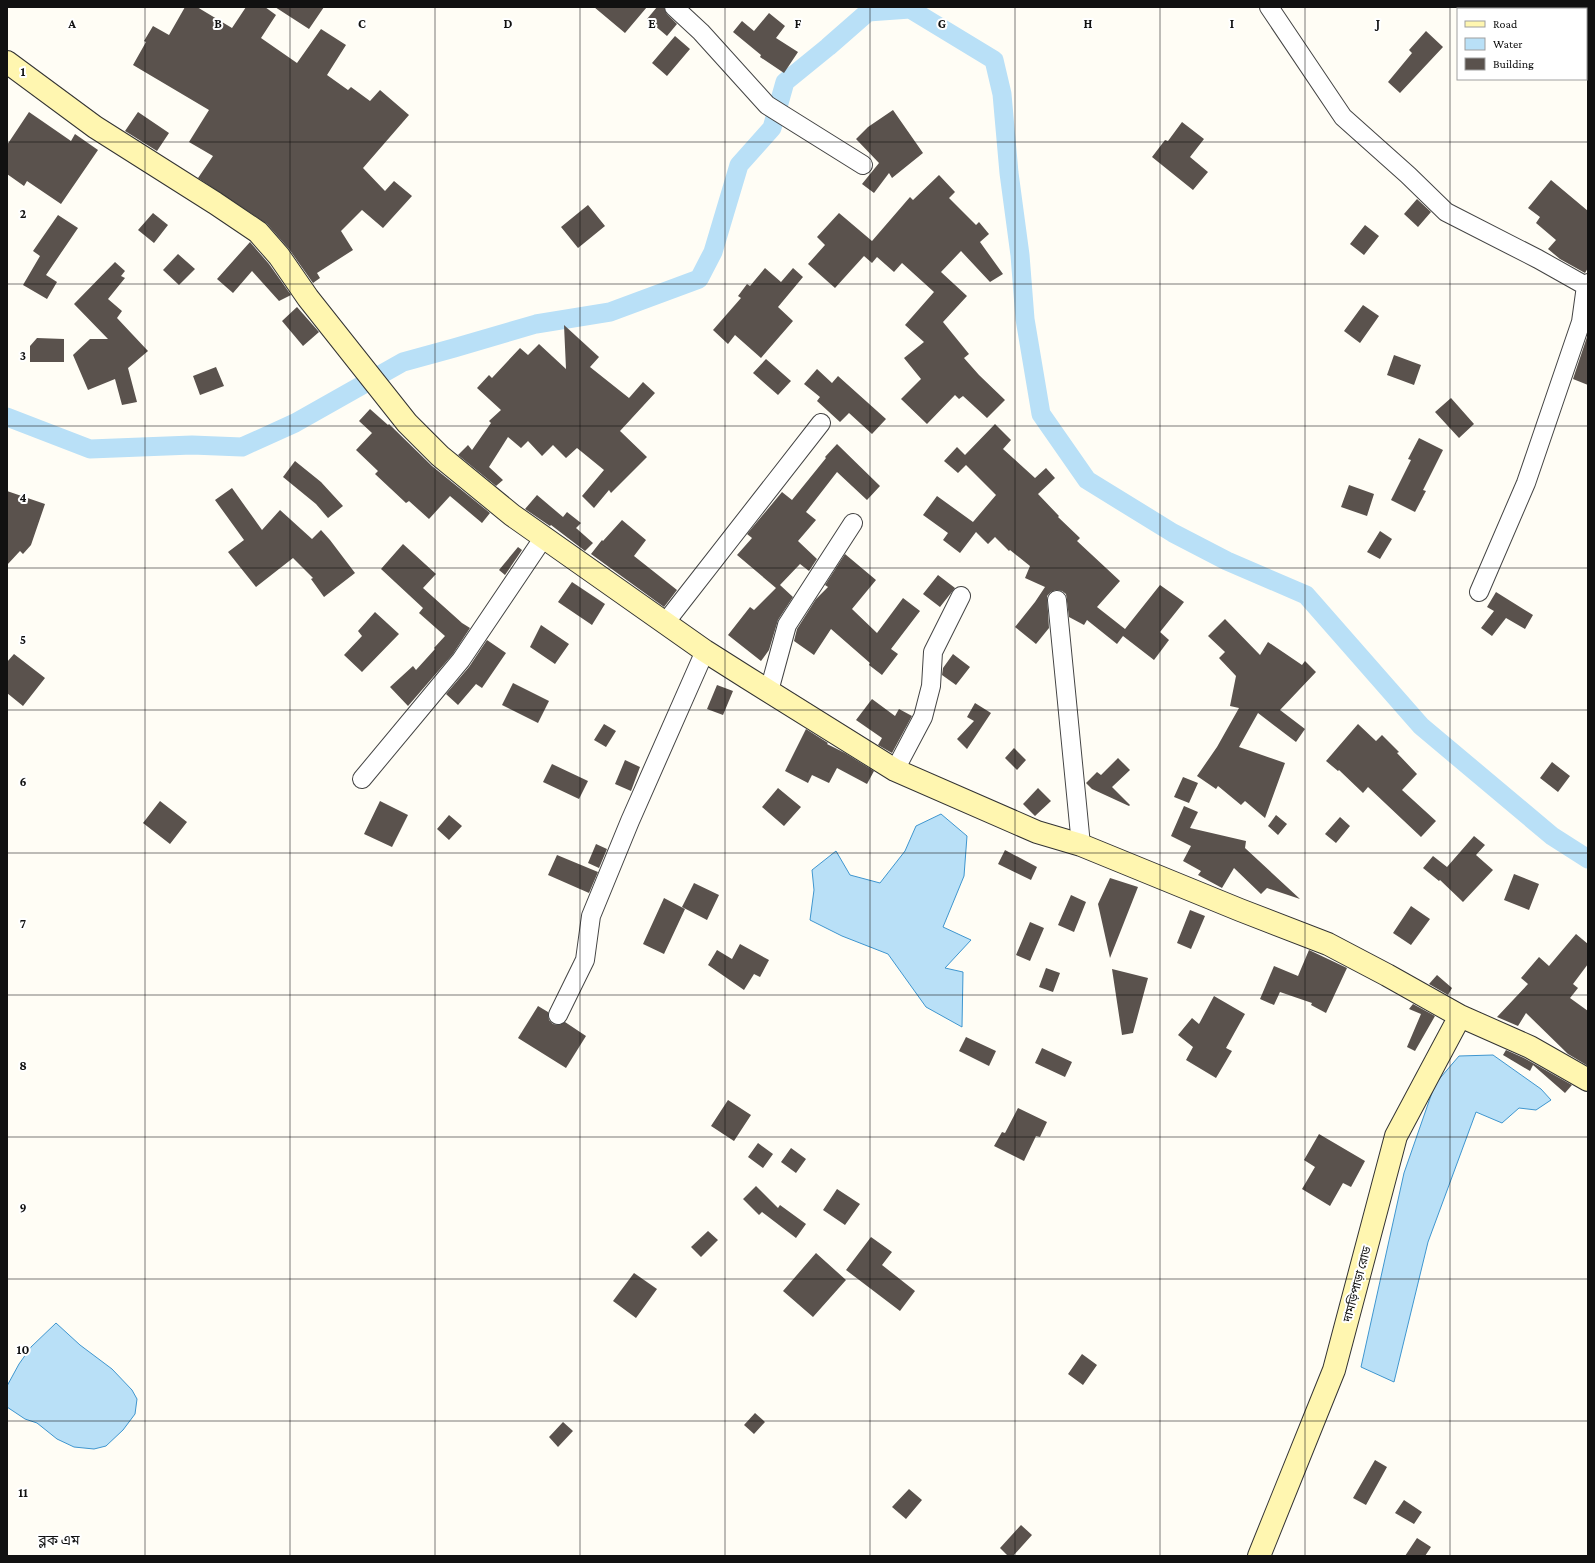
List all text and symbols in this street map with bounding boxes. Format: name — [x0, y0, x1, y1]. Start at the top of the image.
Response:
legend — [1457, 8, 1587, 80]
text: A — [67, 16, 76, 31]
text: B — [214, 16, 222, 31]
text: C — [358, 16, 366, 31]
text: D — [504, 16, 513, 31]
text: E — [648, 16, 656, 31]
text: F — [795, 16, 802, 31]
text: G — [938, 16, 946, 31]
text: H — [1084, 16, 1093, 31]
text: I — [1230, 16, 1234, 31]
text: J — [1374, 16, 1380, 31]
text: Road — [1493, 17, 1518, 31]
text: Water — [1493, 37, 1523, 51]
text: Building — [1493, 57, 1534, 71]
text: 1 — [21, 64, 26, 79]
text: 2 — [20, 206, 27, 221]
text: 3 — [20, 348, 26, 363]
text: 4 — [19, 490, 27, 505]
text: 5 — [20, 632, 26, 647]
text: 6 — [19, 774, 27, 789]
text: 7 — [20, 916, 26, 931]
text: 8 — [19, 1058, 27, 1073]
text: 9 — [19, 1200, 27, 1215]
street label: দামড়িপাড়া রোড — [1339, 1244, 1374, 1324]
text: 10 — [17, 1342, 29, 1357]
text: 11 — [18, 1485, 28, 1500]
district label: ব্লক এম — [38, 1532, 80, 1548]

